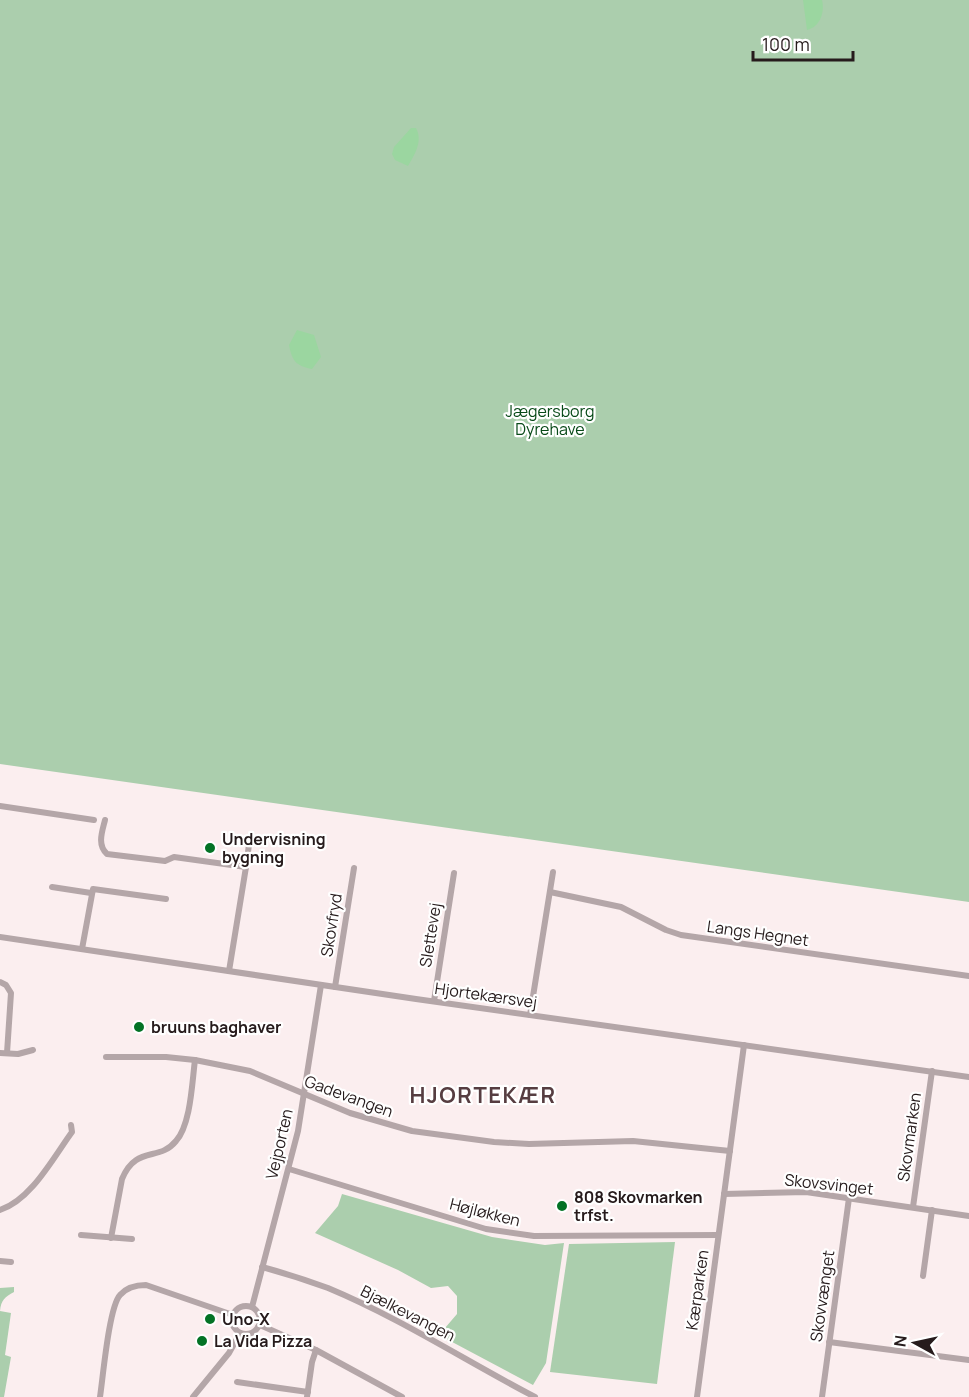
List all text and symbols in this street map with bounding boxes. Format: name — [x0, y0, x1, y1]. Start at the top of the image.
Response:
scale bar — [753, 24, 854, 62]
text: 100 m — [762, 32, 810, 56]
park label: Jægersborg Dyrehave — [505, 400, 595, 440]
place label: Undervisning bygning — [222, 828, 326, 868]
marker: Undervisning bygning — [203, 841, 217, 855]
street label: Skovfryd — [315, 892, 347, 958]
street label: Slettevej — [414, 901, 446, 969]
street label: Langs Hegnet — [706, 915, 810, 951]
street label: Hjortekærsvej — [433, 977, 539, 1013]
place label: bruuns baghaver — [151, 1016, 282, 1038]
marker: bruuns baghaver — [132, 1020, 146, 1034]
street label: Gadevangen — [302, 1070, 396, 1122]
district label: HJORTEKÆR — [409, 1080, 557, 1110]
street label: Skovmarken — [892, 1091, 926, 1183]
street label: Vejporten — [260, 1107, 298, 1181]
street label: Skovsvinget — [783, 1168, 875, 1200]
place label: 808 Skovmarken trfst. — [574, 1186, 703, 1226]
street label: Højløkken — [447, 1193, 523, 1231]
marker: 808 Skovmarken trfst. — [555, 1199, 569, 1213]
street label: Kærparken — [680, 1248, 714, 1332]
street label: Skovvænget — [805, 1249, 839, 1343]
street label: Bjælkevangen — [357, 1280, 459, 1346]
place label: Uno-X — [222, 1308, 270, 1330]
marker: Uno-X — [203, 1312, 217, 1326]
north arrow — [885, 1313, 945, 1373]
place label: La Vida Pizza — [214, 1330, 312, 1352]
marker: La Vida Pizza — [195, 1334, 209, 1348]
text: N — [888, 1334, 912, 1348]

